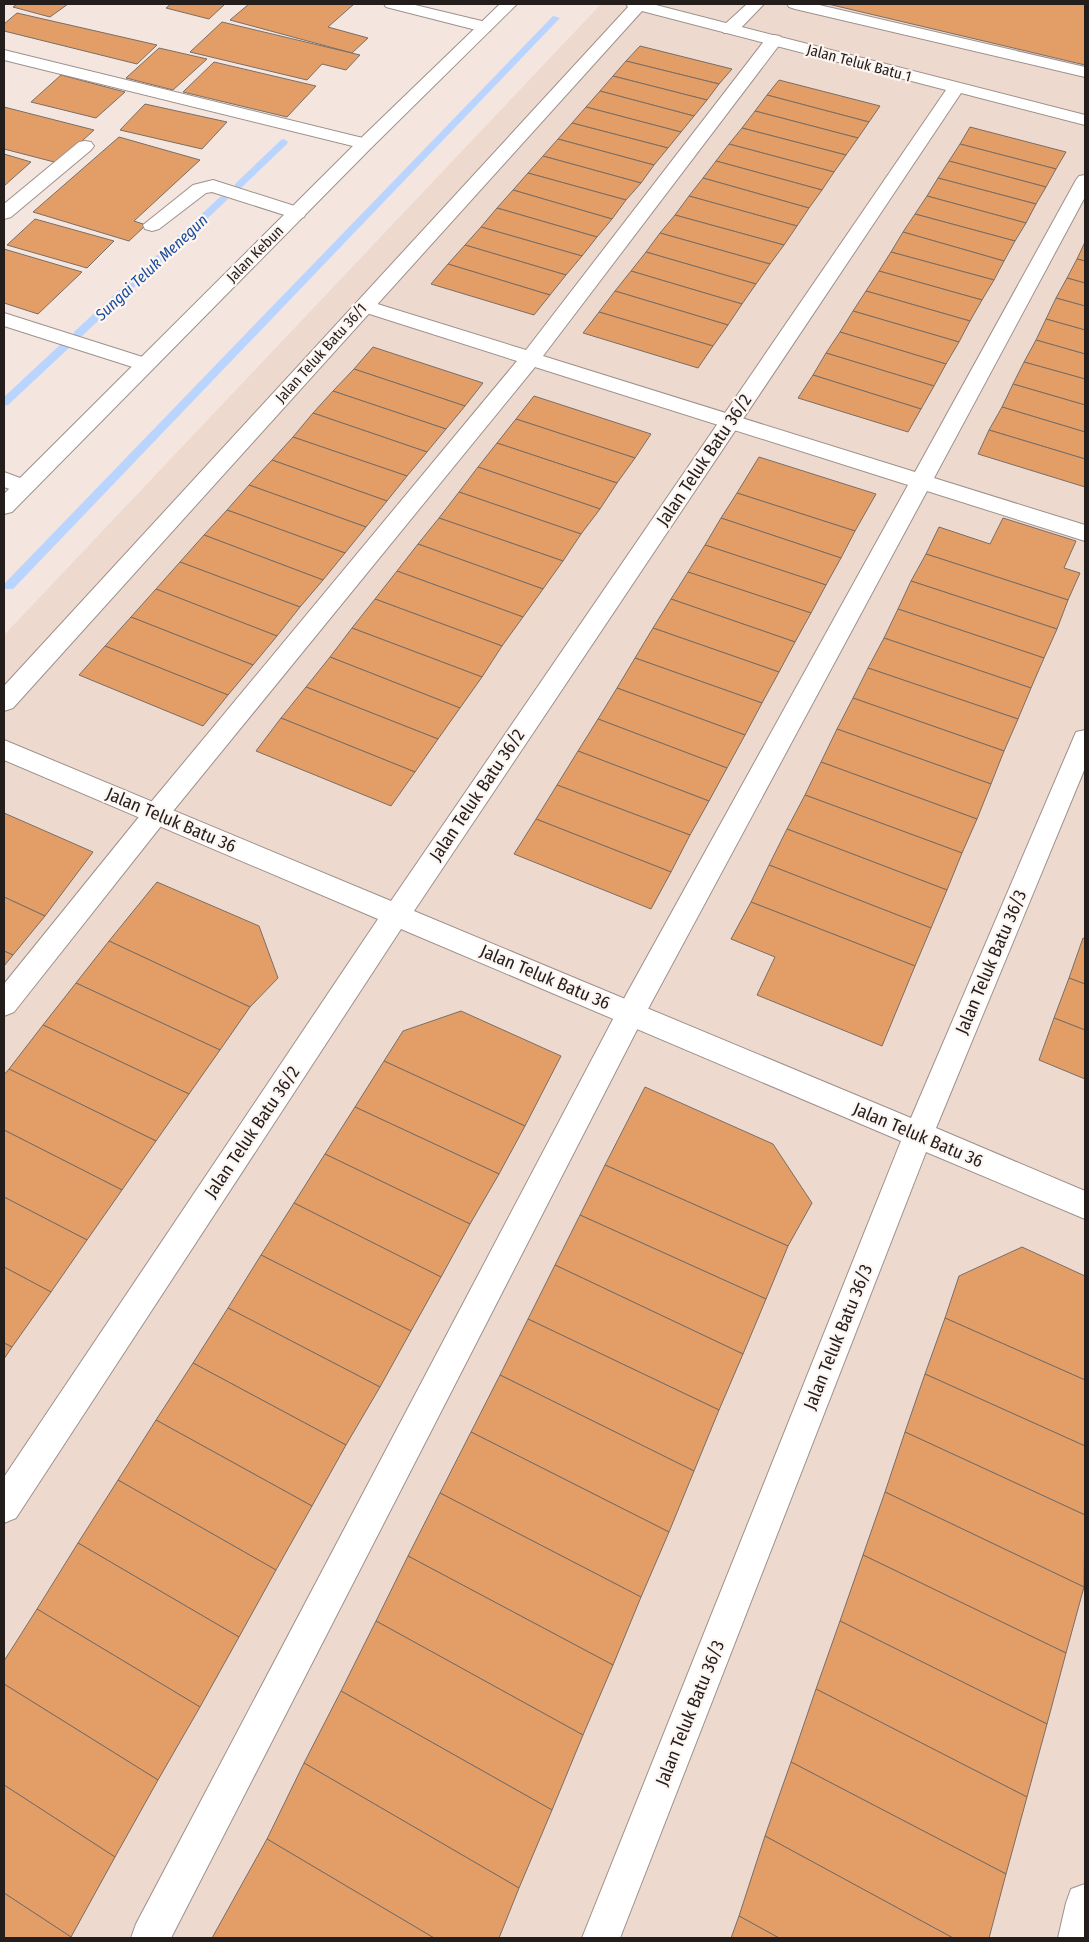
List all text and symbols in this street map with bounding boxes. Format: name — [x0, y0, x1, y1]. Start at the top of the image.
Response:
street label: Jalan Teluk Batu 1 — [805, 40, 913, 86]
water label: Sungai Teluk Menegun — [90, 210, 212, 325]
street label: Jalan Kebun — [223, 222, 287, 286]
street label: Jalan Teluk Batu 36/1 — [272, 300, 370, 406]
street label: Jalan Teluk Batu 36/2 — [652, 390, 756, 530]
street label: Jalan Teluk Batu 36/2 — [425, 725, 529, 865]
street label: Jalan Teluk Batu 36 — [103, 783, 239, 857]
street label: Jalan Teluk Batu 36/3 — [951, 887, 1031, 1037]
street label: Jalan Teluk Batu 36 — [477, 940, 613, 1014]
street label: Jalan Teluk Batu 36/2 — [200, 1062, 304, 1202]
street label: Jalan Teluk Batu 36 — [850, 1098, 986, 1172]
street label: Jalan Teluk Batu 36/3 — [799, 1261, 877, 1413]
street label: Jalan Teluk Batu 36/3 — [651, 1637, 729, 1789]

